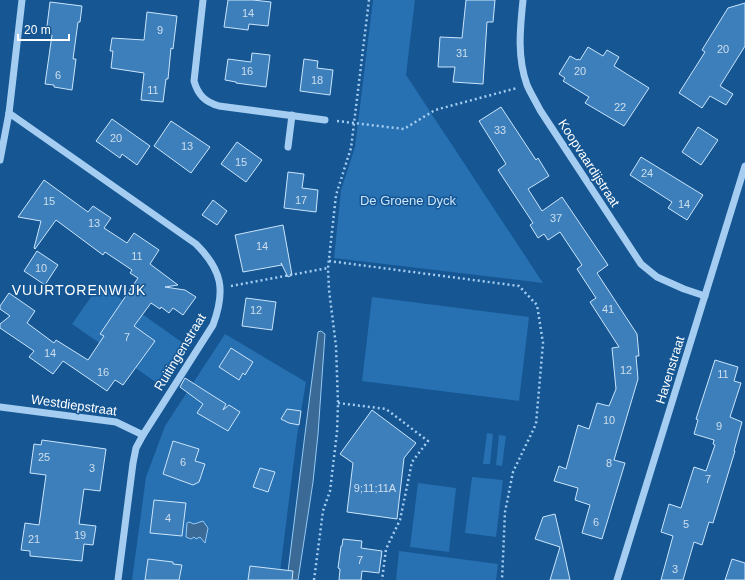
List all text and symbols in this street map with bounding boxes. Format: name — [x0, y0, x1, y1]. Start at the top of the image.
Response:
house number: 14 — [242, 7, 254, 19]
scale bar — [18, 16, 69, 42]
text: 20 m — [24, 23, 51, 37]
house number: 9 — [157, 24, 163, 36]
house number: 20 — [717, 43, 729, 55]
house number: 31 — [456, 47, 468, 59]
house number: 16 — [241, 65, 253, 77]
house number: 20 — [574, 65, 586, 77]
house number: 6 — [55, 69, 61, 81]
house number: 18 — [311, 74, 323, 86]
house number: 11 — [147, 84, 159, 96]
house number: 22 — [614, 101, 626, 113]
street label: Koopvaardijstraat — [555, 116, 623, 210]
house number: 33 — [494, 124, 506, 136]
house number: 20 — [110, 132, 122, 144]
house number: 13 — [181, 140, 193, 152]
house number: 15 — [235, 156, 247, 168]
house number: 24 — [641, 167, 653, 179]
park label: De Groene Dyck — [360, 193, 457, 208]
house number: 17 — [295, 194, 307, 206]
house number: 15 — [43, 195, 55, 207]
house number: 14 — [678, 198, 690, 210]
house number: 37 — [550, 212, 562, 224]
house number: 13 — [88, 217, 100, 229]
house number: 14 — [256, 240, 268, 252]
house number: 11 — [131, 250, 143, 262]
house number: 10 — [35, 262, 47, 274]
district label: VUURTORENWIJK — [12, 282, 146, 298]
house number: 41 — [602, 303, 614, 315]
house number: 12 — [250, 304, 262, 316]
street label: Ruitingenstraat — [151, 310, 209, 393]
house number: 7 — [124, 331, 130, 343]
street label: Havenstraat — [653, 334, 688, 406]
house number: 14 — [44, 347, 56, 359]
house number: 12 — [620, 364, 632, 376]
house number: 16 — [97, 366, 109, 378]
house number: 11 — [717, 368, 729, 380]
street label: Westdiepstraat — [30, 392, 118, 418]
house number: 10 — [603, 414, 615, 426]
house number: 9 — [716, 420, 722, 432]
house number: 25 — [38, 451, 50, 463]
house number: 6 — [180, 456, 186, 468]
house number: 8 — [606, 457, 612, 469]
house number: 3 — [89, 462, 95, 474]
house number: 7 — [705, 473, 711, 485]
house number: 9;11;11A — [354, 482, 397, 494]
house number: 4 — [165, 512, 171, 524]
house number: 6 — [593, 516, 599, 528]
house number: 5 — [683, 518, 689, 530]
house number: 19 — [74, 529, 86, 541]
house number: 21 — [28, 533, 40, 545]
house number: 7 — [357, 554, 363, 566]
house number: 3 — [672, 563, 678, 575]

